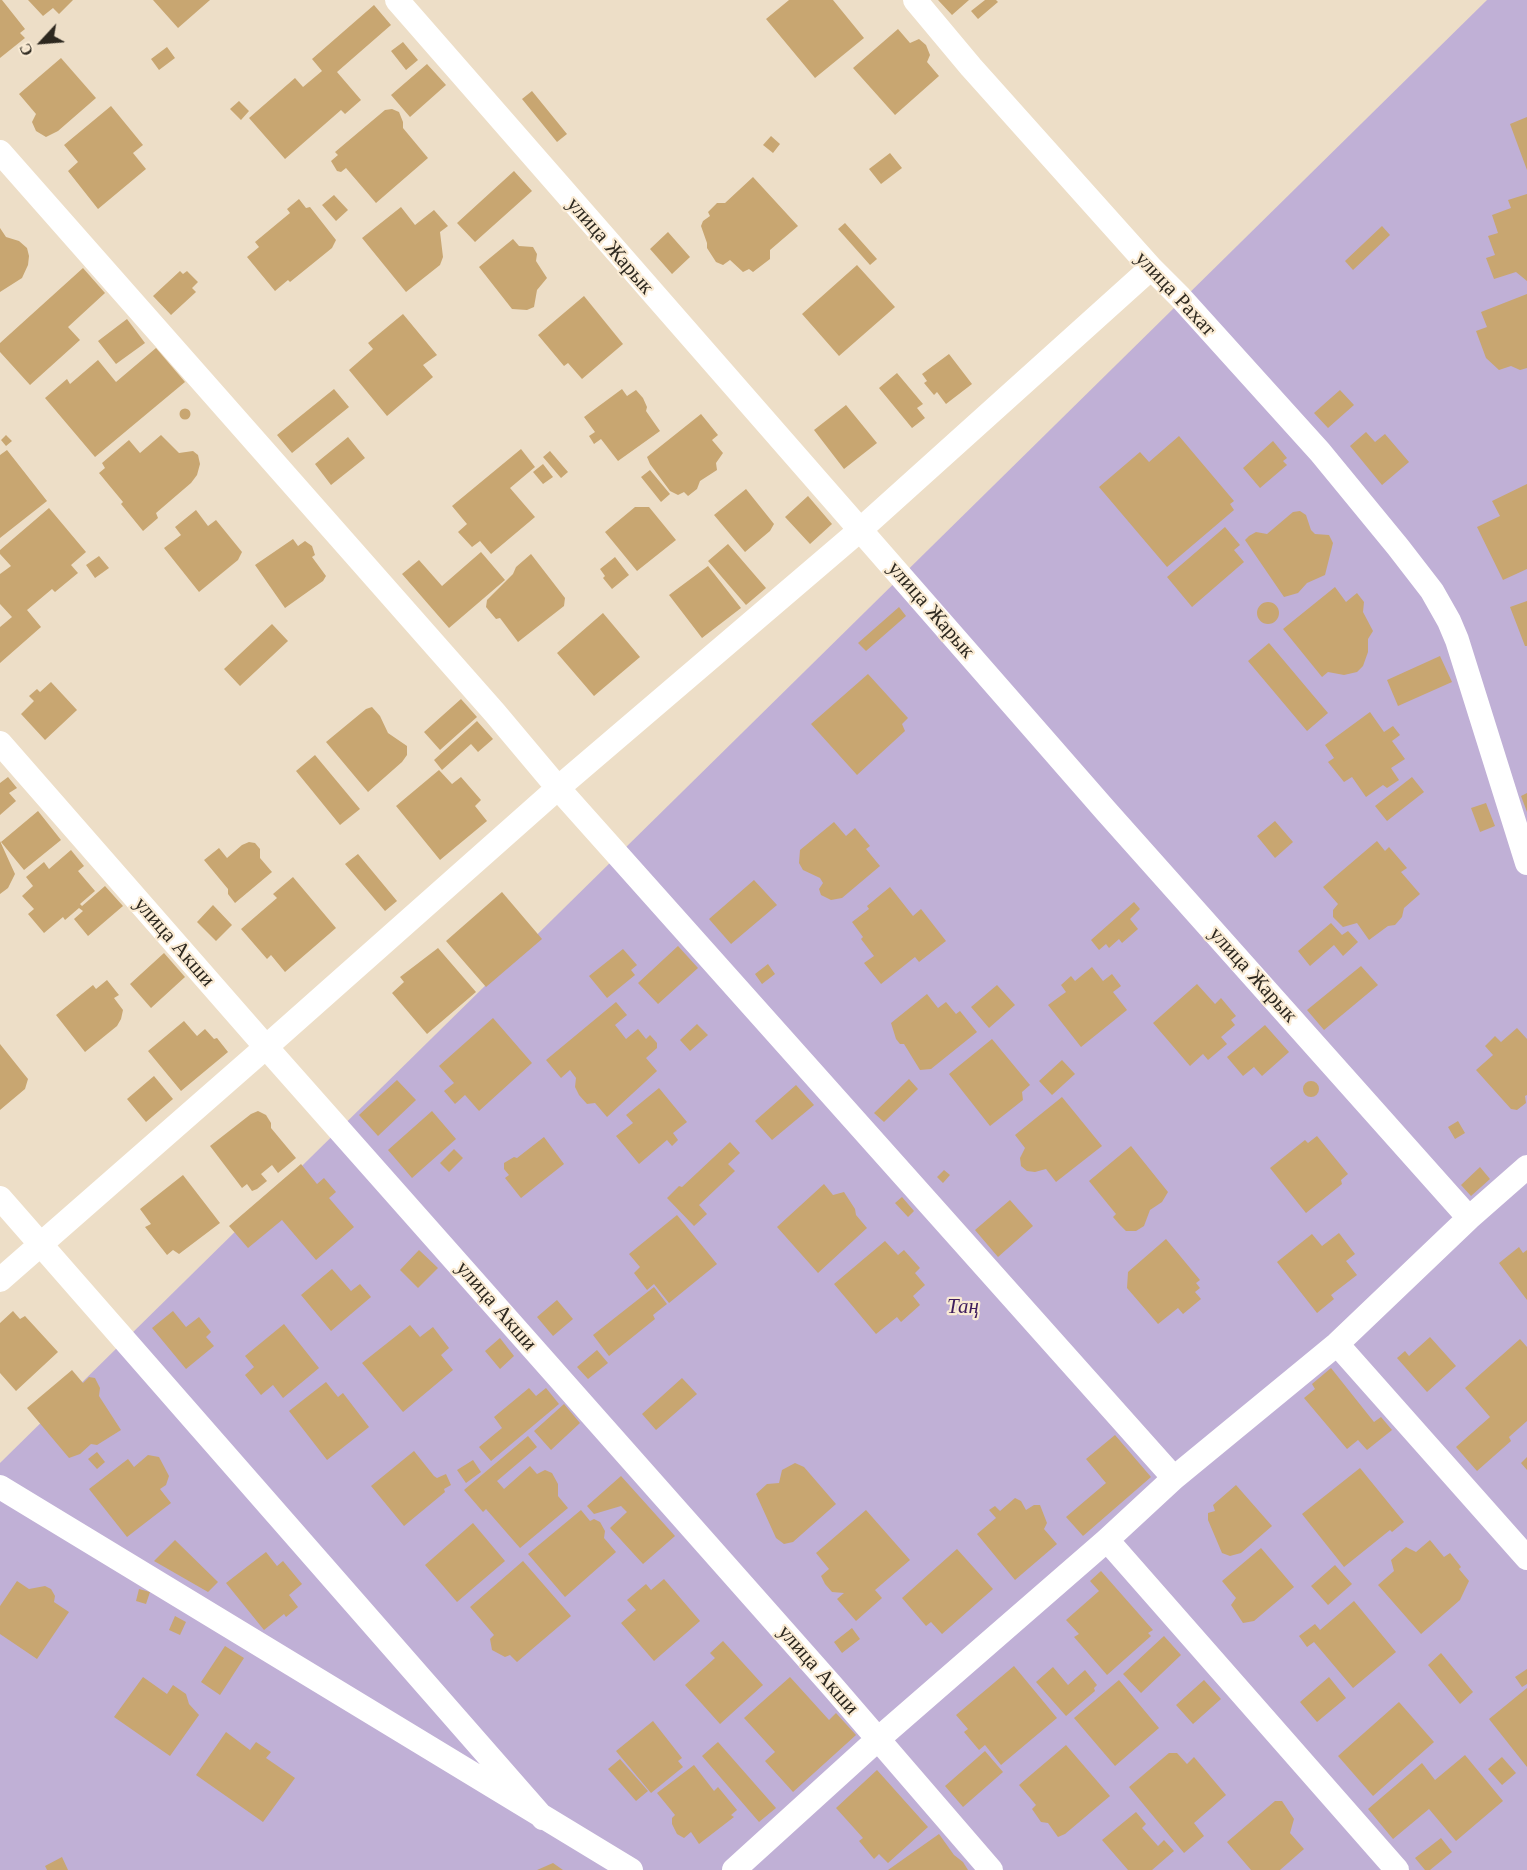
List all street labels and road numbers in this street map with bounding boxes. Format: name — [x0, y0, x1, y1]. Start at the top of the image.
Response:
street label: улица Жарык — [561, 192, 659, 300]
street label: улица Рахат — [1129, 246, 1221, 342]
street label: улица Жарык — [882, 556, 980, 664]
street label: улица Акши — [128, 892, 220, 992]
street label: улица Жарык — [1203, 922, 1303, 1028]
street label: улица Акши — [450, 1256, 542, 1356]
street label: улица Акши — [772, 1620, 864, 1720]

